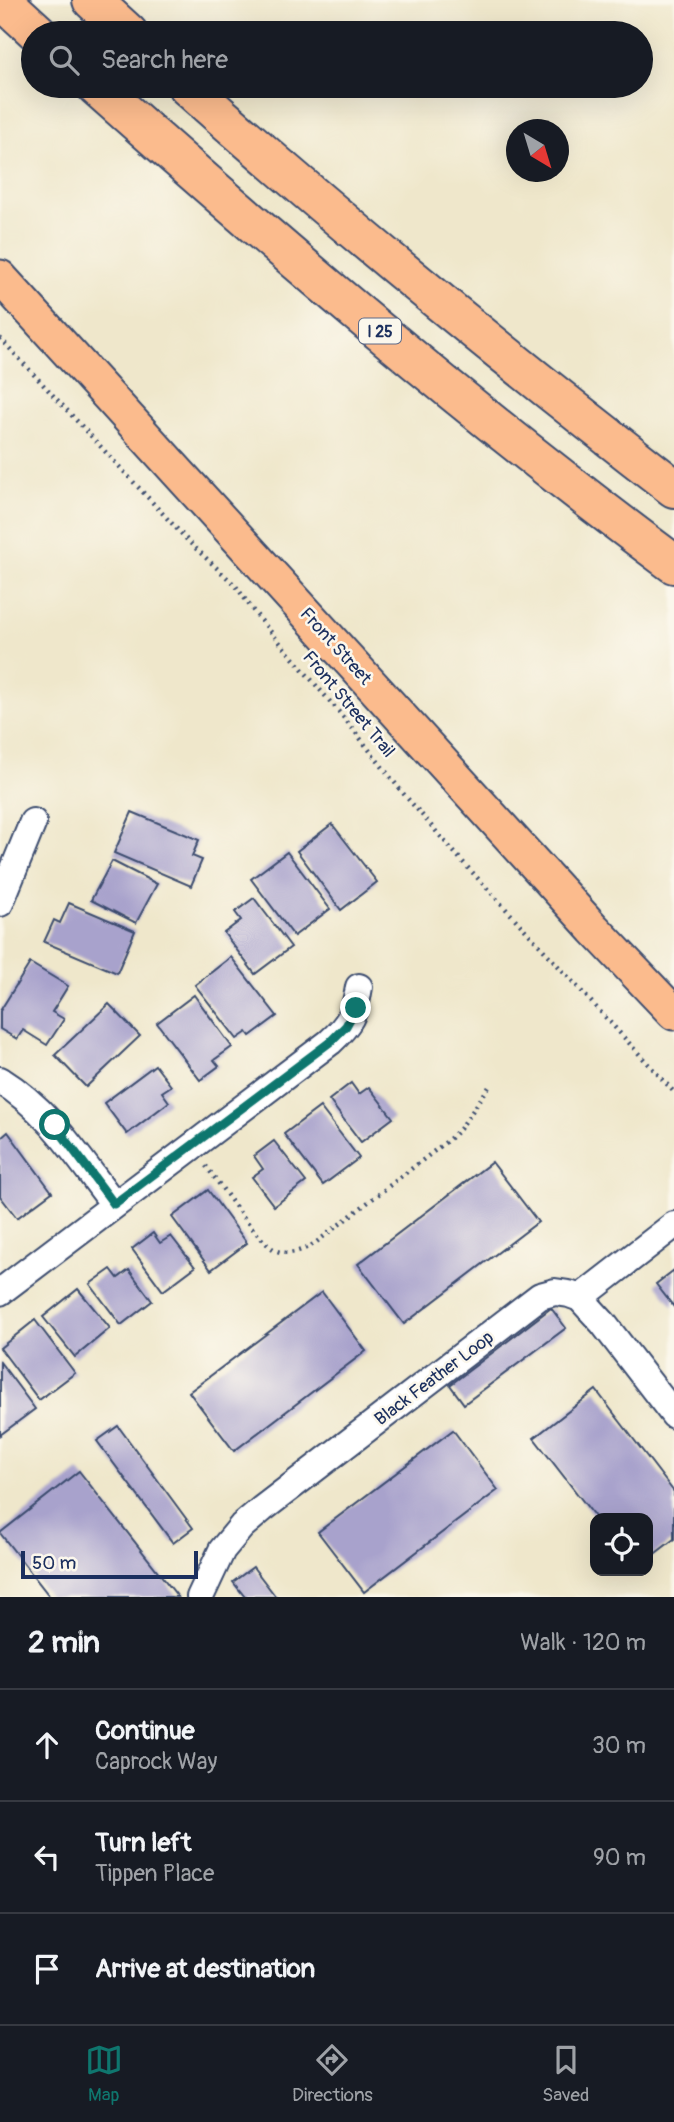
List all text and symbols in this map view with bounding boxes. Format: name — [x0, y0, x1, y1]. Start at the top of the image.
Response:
search box — [21, 21, 653, 98]
icon: search — [45, 41, 83, 79]
text: Search here — [101, 44, 228, 76]
north arrow — [506, 119, 569, 182]
road number: I 25 — [359, 318, 401, 344]
street label: Front Street — [295, 603, 377, 690]
street label: Front Street Trail — [297, 646, 400, 762]
route end — [340, 992, 371, 1023]
route start — [39, 1109, 70, 1140]
street label: Black Feather Loop — [370, 1326, 499, 1431]
map controls — [590, 1513, 653, 1576]
button: locate — [590, 1513, 653, 1576]
scale bar — [21, 1548, 198, 1580]
text: 50 m — [32, 1551, 76, 1575]
text: 2 min — [28, 1624, 100, 1661]
text: Walk · 120 m — [520, 1628, 646, 1657]
text: Continue — [95, 1715, 195, 1747]
icon: ahead — [28, 1726, 66, 1764]
text: 30 m — [592, 1731, 646, 1760]
text: Caprock Way — [95, 1747, 217, 1776]
text: Turn left — [95, 1827, 191, 1859]
icon: left — [28, 1838, 66, 1876]
text: 90 m — [593, 1843, 646, 1872]
text: Tippen Place — [95, 1859, 214, 1888]
icon: arrive — [28, 1950, 66, 1988]
text: Arrive at destination — [95, 1953, 315, 1985]
tab: Map — [85, 2041, 123, 2107]
tab: Directions — [292, 2041, 373, 2107]
tab: Saved — [542, 2041, 589, 2107]

